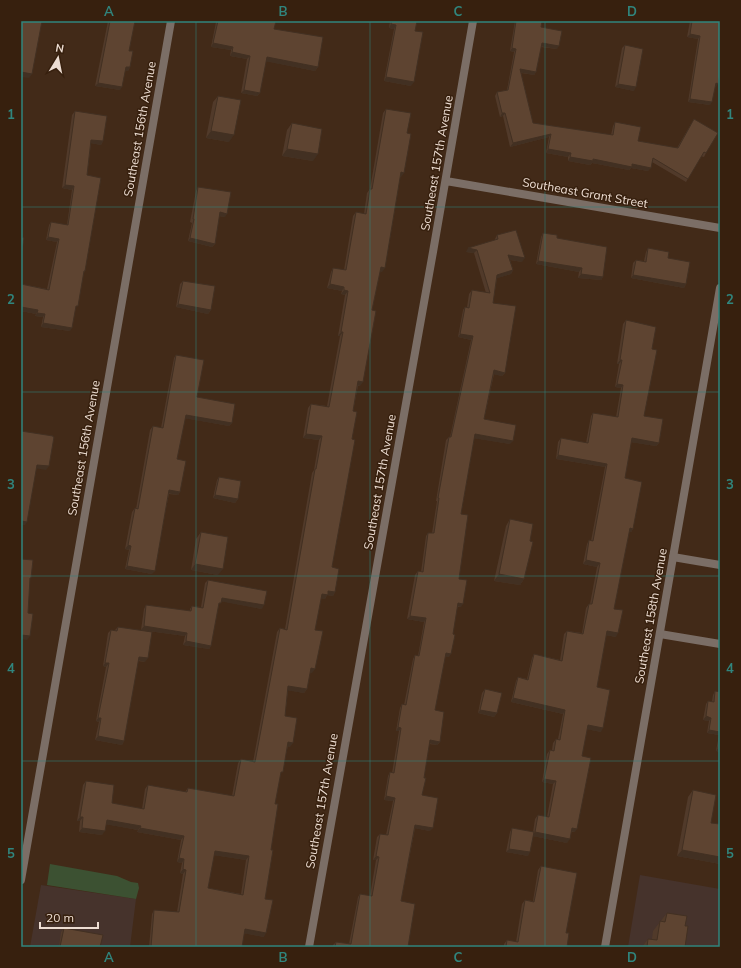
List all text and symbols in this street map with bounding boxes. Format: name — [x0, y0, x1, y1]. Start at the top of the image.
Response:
text: A — [104, 3, 114, 19]
text: B — [279, 3, 288, 19]
text: C — [454, 3, 463, 19]
text: D — [627, 3, 637, 19]
north arrow — [38, 38, 78, 78]
text: N — [54, 41, 65, 56]
street label: Southeast 156th Avenue — [120, 60, 159, 198]
street label: Southeast 157th Avenue — [417, 94, 456, 232]
text: 1 — [7, 106, 15, 122]
text: 1 — [726, 106, 734, 122]
street label: Southeast Grant Street — [521, 174, 649, 211]
text: 2 — [7, 291, 15, 307]
text: 2 — [726, 291, 734, 307]
street label: Southeast 156th Avenue — [64, 379, 103, 517]
street label: Southeast 157th Avenue — [360, 413, 399, 551]
text: 3 — [7, 476, 15, 492]
text: 3 — [726, 476, 734, 492]
street label: Southeast 158th Avenue — [631, 547, 670, 685]
text: 4 — [7, 660, 15, 676]
text: 4 — [726, 660, 734, 676]
street label: Southeast 157th Avenue — [302, 732, 341, 870]
text: 5 — [7, 845, 15, 861]
text: 5 — [726, 845, 734, 861]
scale bar — [40, 904, 98, 930]
text: 20 m — [46, 910, 74, 925]
text: A — [104, 949, 114, 965]
text: B — [279, 949, 288, 965]
text: C — [454, 949, 463, 965]
text: D — [627, 949, 637, 965]

